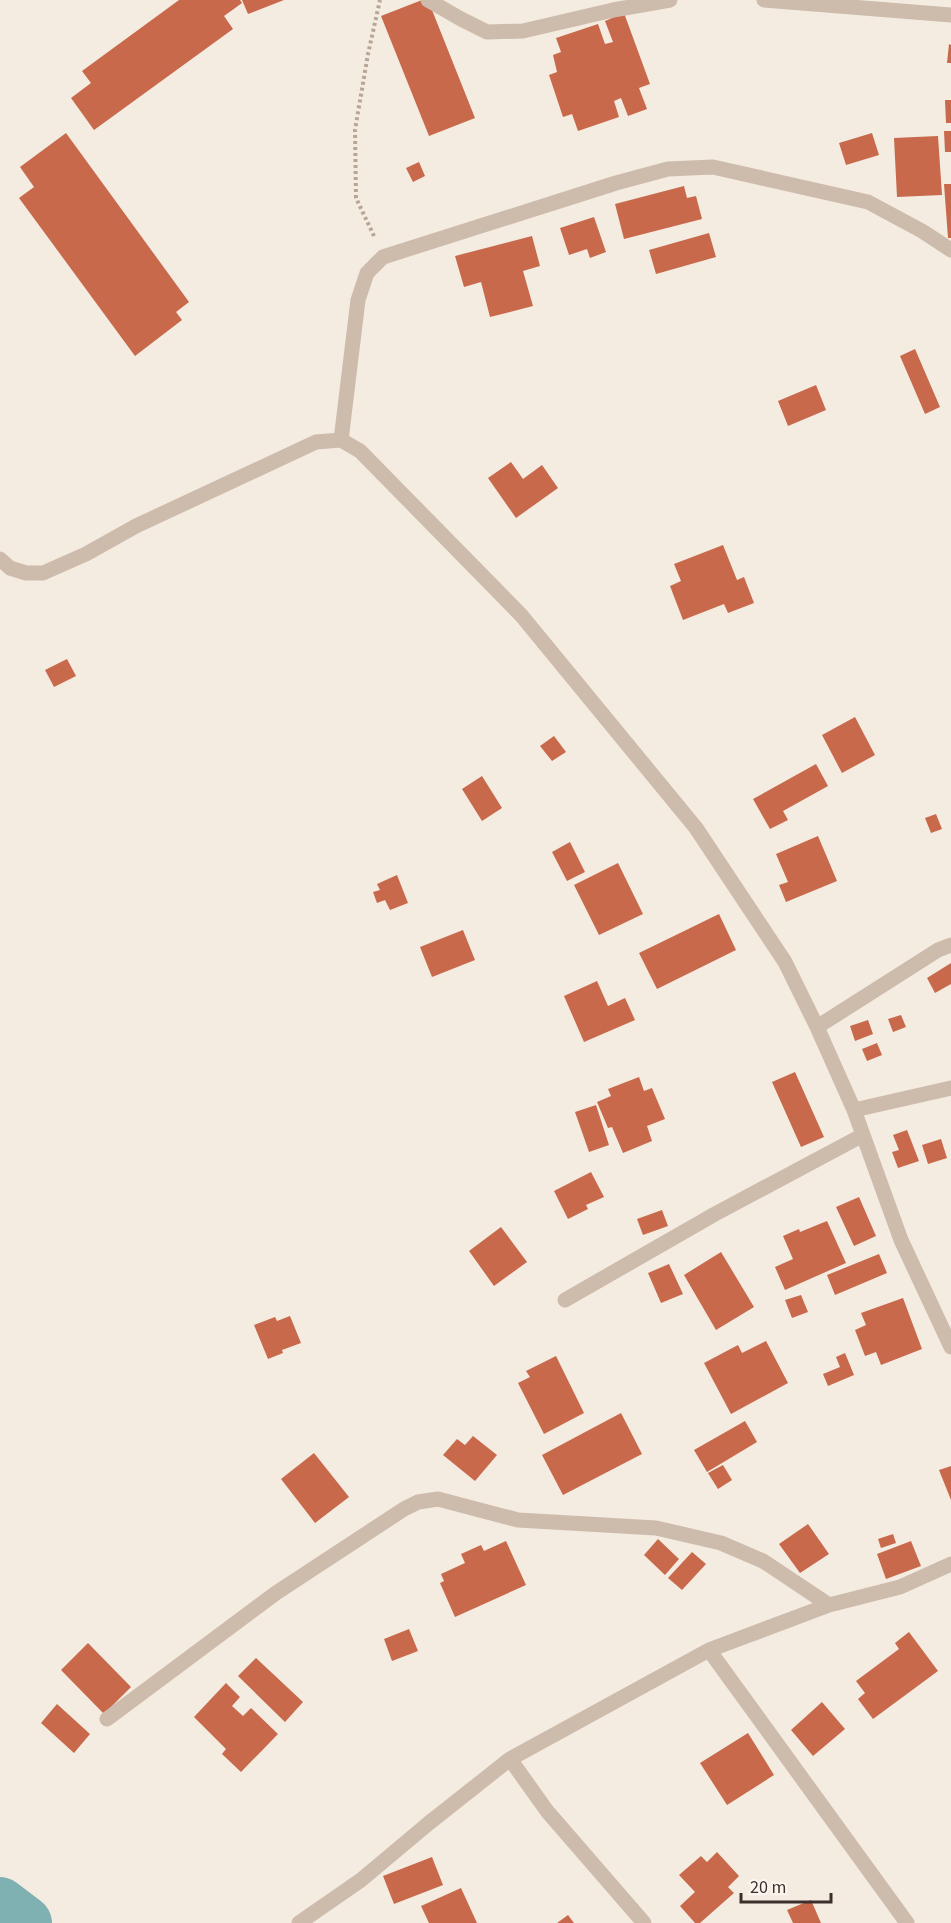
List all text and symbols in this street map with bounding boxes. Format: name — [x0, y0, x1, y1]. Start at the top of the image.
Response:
scale bar — [741, 1866, 831, 1904]
text: 20 m — [750, 1875, 786, 1900]

